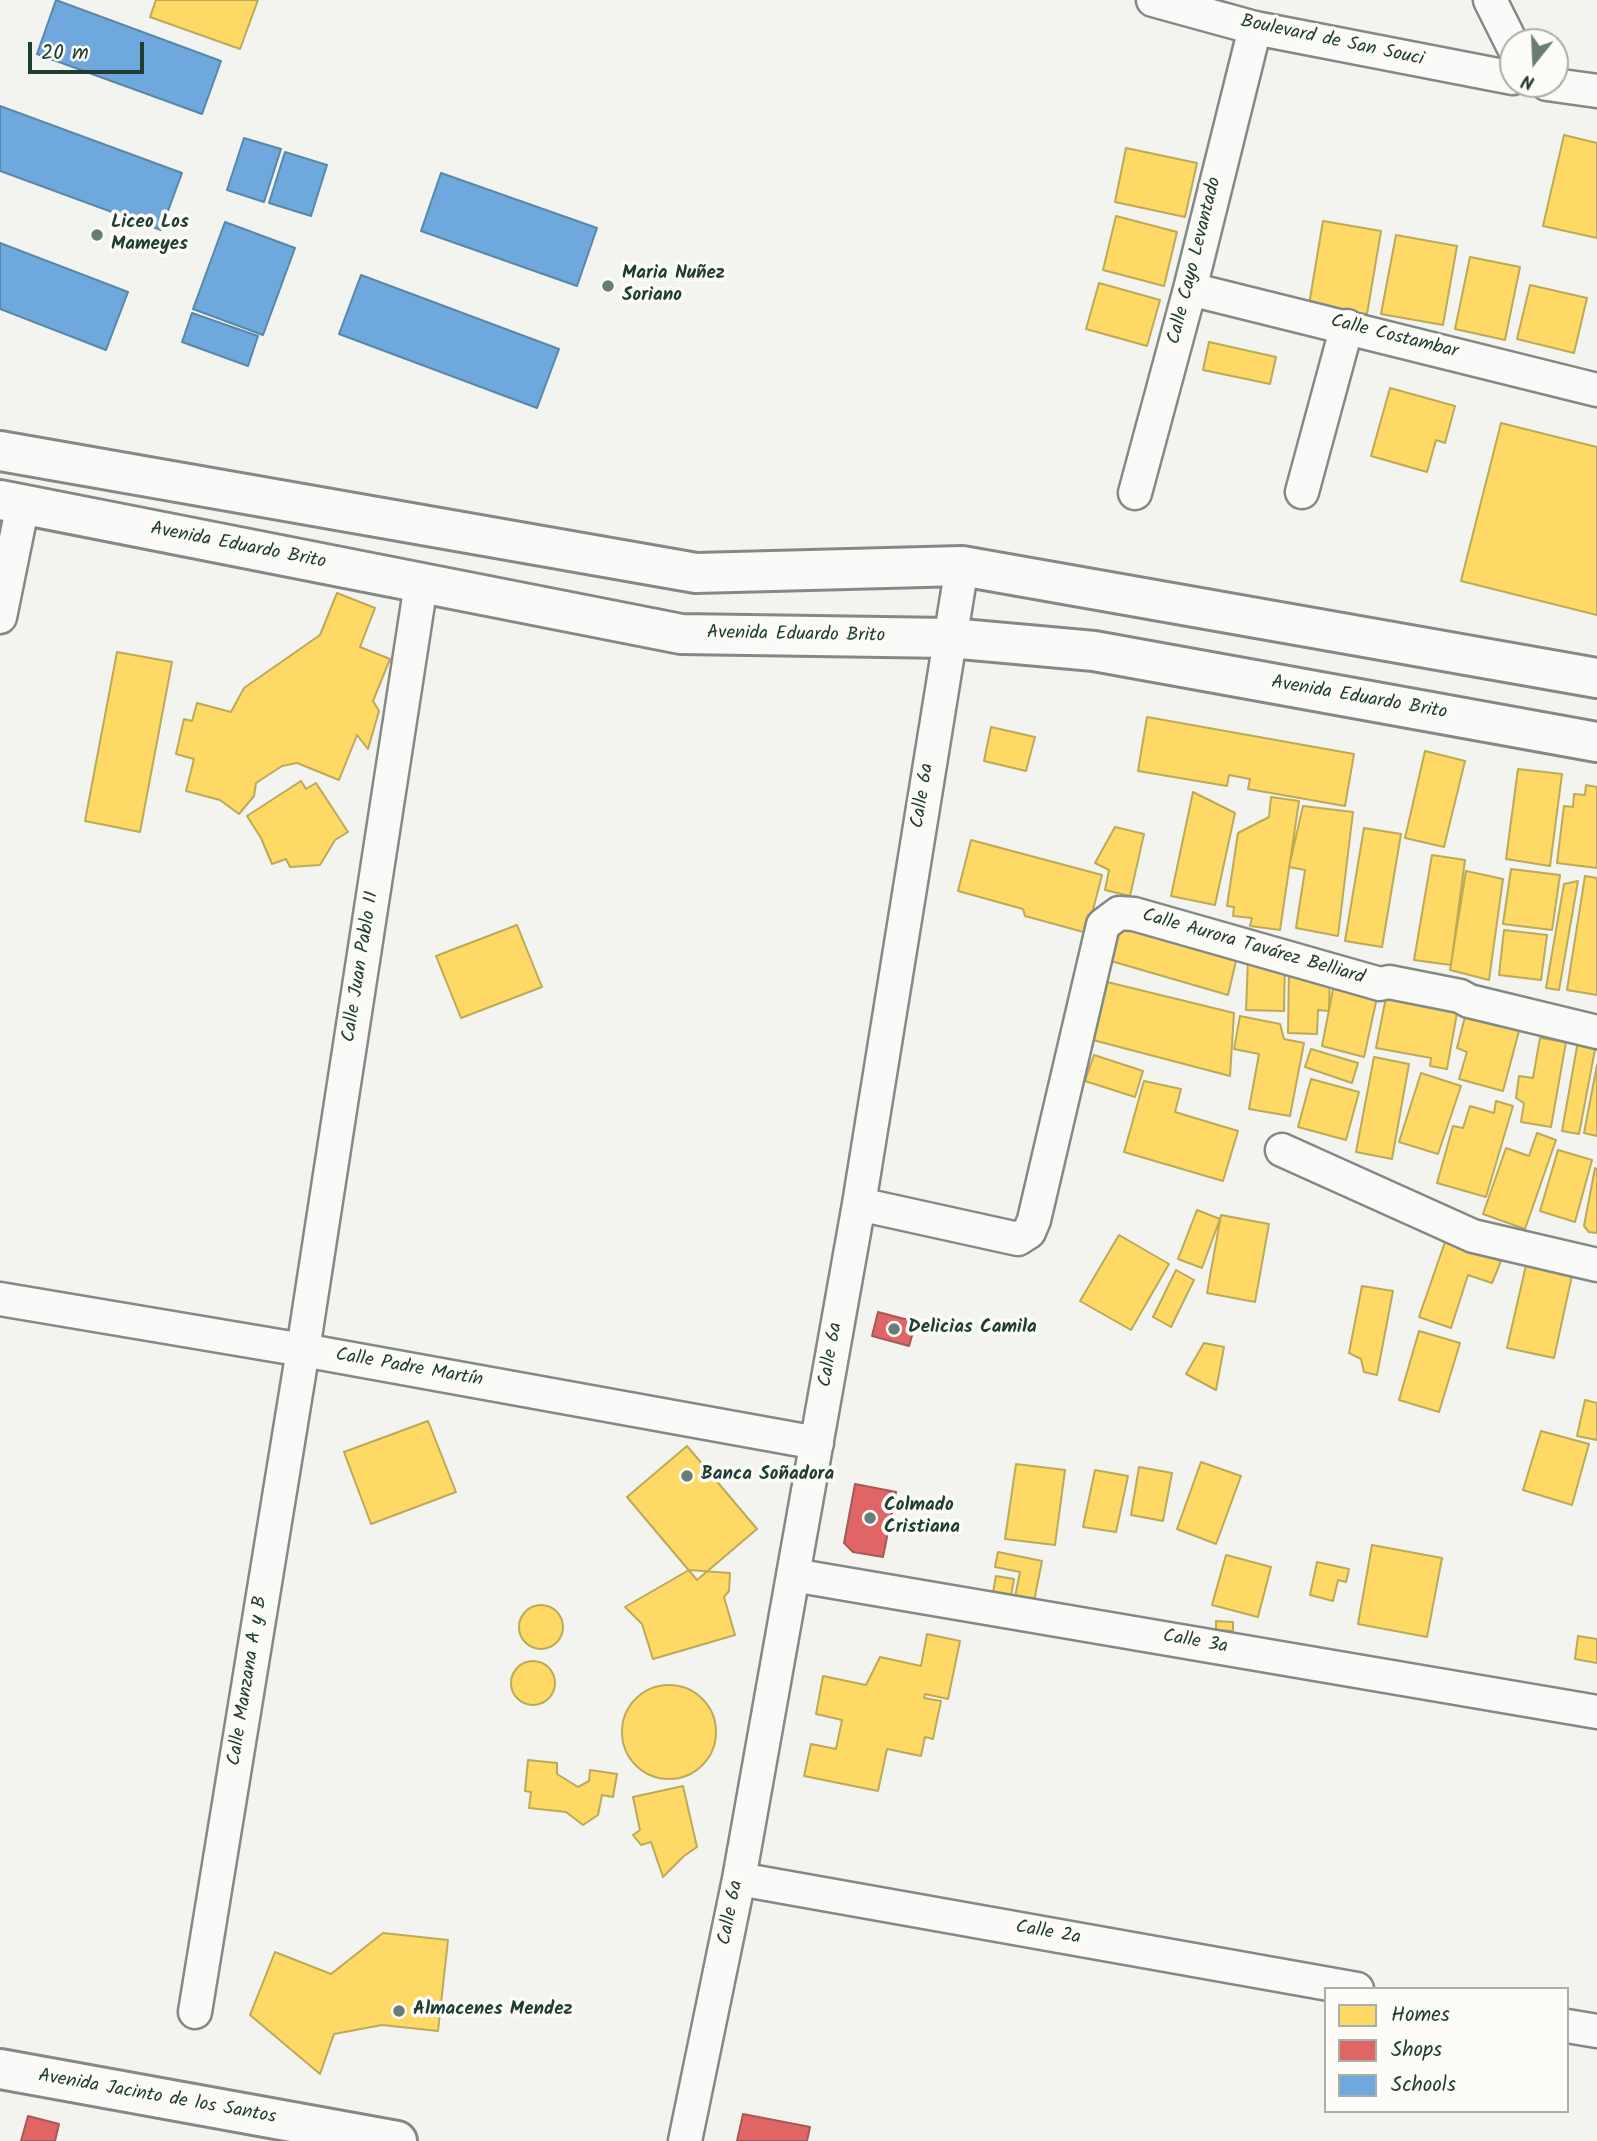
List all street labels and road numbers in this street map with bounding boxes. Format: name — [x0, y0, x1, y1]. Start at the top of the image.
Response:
street label: Boulevard de San Souci — [1238, 11, 1426, 73]
street label: Calle Cayo Levantado — [1164, 175, 1228, 347]
street label: Calle Costambar — [1328, 311, 1460, 365]
street label: Avenida Eduardo Brito — [148, 519, 328, 575]
street label: Avenida Eduardo Brito — [707, 623, 885, 649]
street label: Avenida Eduardo Brito — [1269, 672, 1449, 726]
street label: Calle 6a — [908, 762, 940, 830]
street label: Calle Juan Pablo II — [339, 890, 385, 1044]
street label: Calle Aurora Tavárez Belliard — [1139, 905, 1367, 991]
street label: Calle 6a — [815, 1321, 849, 1389]
street label: Calle Padre Martín — [334, 1345, 484, 1393]
street label: Calle Manzana A y B — [224, 1595, 274, 1767]
street label: Calle 3a — [1161, 1626, 1229, 1660]
street label: Calle 6a — [715, 1879, 749, 1947]
street label: Calle 2a — [1014, 1917, 1082, 1951]
street label: Avenida Jacinto de los Santos — [36, 2066, 278, 2130]

